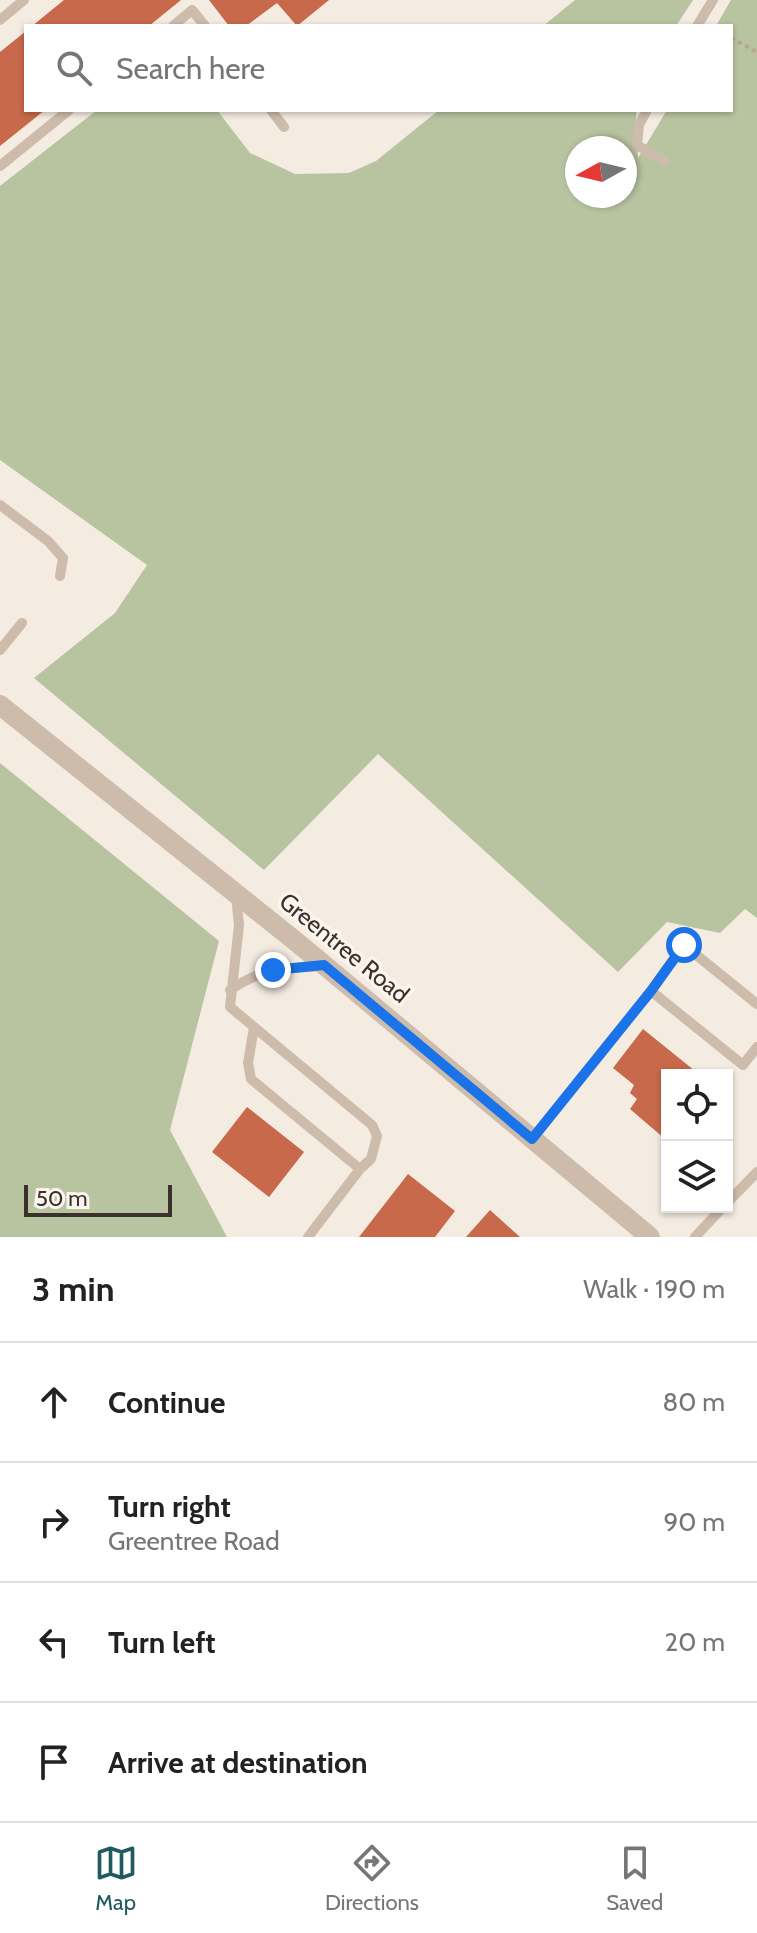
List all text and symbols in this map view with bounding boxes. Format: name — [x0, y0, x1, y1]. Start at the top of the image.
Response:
search box — [24, 24, 733, 112]
icon: search — [52, 46, 96, 90]
text: Search here — [116, 50, 265, 87]
north arrow — [565, 136, 637, 208]
street label: Greentree Road — [274, 886, 415, 1009]
route start — [666, 927, 702, 963]
route end — [255, 952, 291, 988]
map controls — [661, 1069, 733, 1213]
button: locate — [661, 1069, 733, 1141]
button: layers — [661, 1141, 733, 1213]
scale bar — [24, 1181, 172, 1217]
text: 50 m — [36, 1185, 88, 1212]
text: 3 min — [32, 1268, 114, 1310]
text: Walk · 190 m — [583, 1273, 725, 1305]
icon: ahead — [32, 1380, 76, 1424]
text: Continue — [108, 1384, 225, 1421]
text: 80 m — [662, 1386, 725, 1418]
text: Turn right — [108, 1488, 231, 1525]
icon: right — [32, 1500, 76, 1544]
text: 90 m — [663, 1506, 725, 1538]
text: Greentree Road — [108, 1525, 280, 1557]
icon: left — [32, 1620, 76, 1664]
text: Turn left — [108, 1624, 216, 1661]
text: 20 m — [665, 1626, 725, 1658]
icon: arrive — [32, 1740, 76, 1784]
text: Arrive at destination — [108, 1744, 368, 1781]
tab: Map — [94, 1841, 138, 1916]
tab: Directions — [325, 1841, 419, 1916]
tab: Saved — [606, 1841, 663, 1916]

